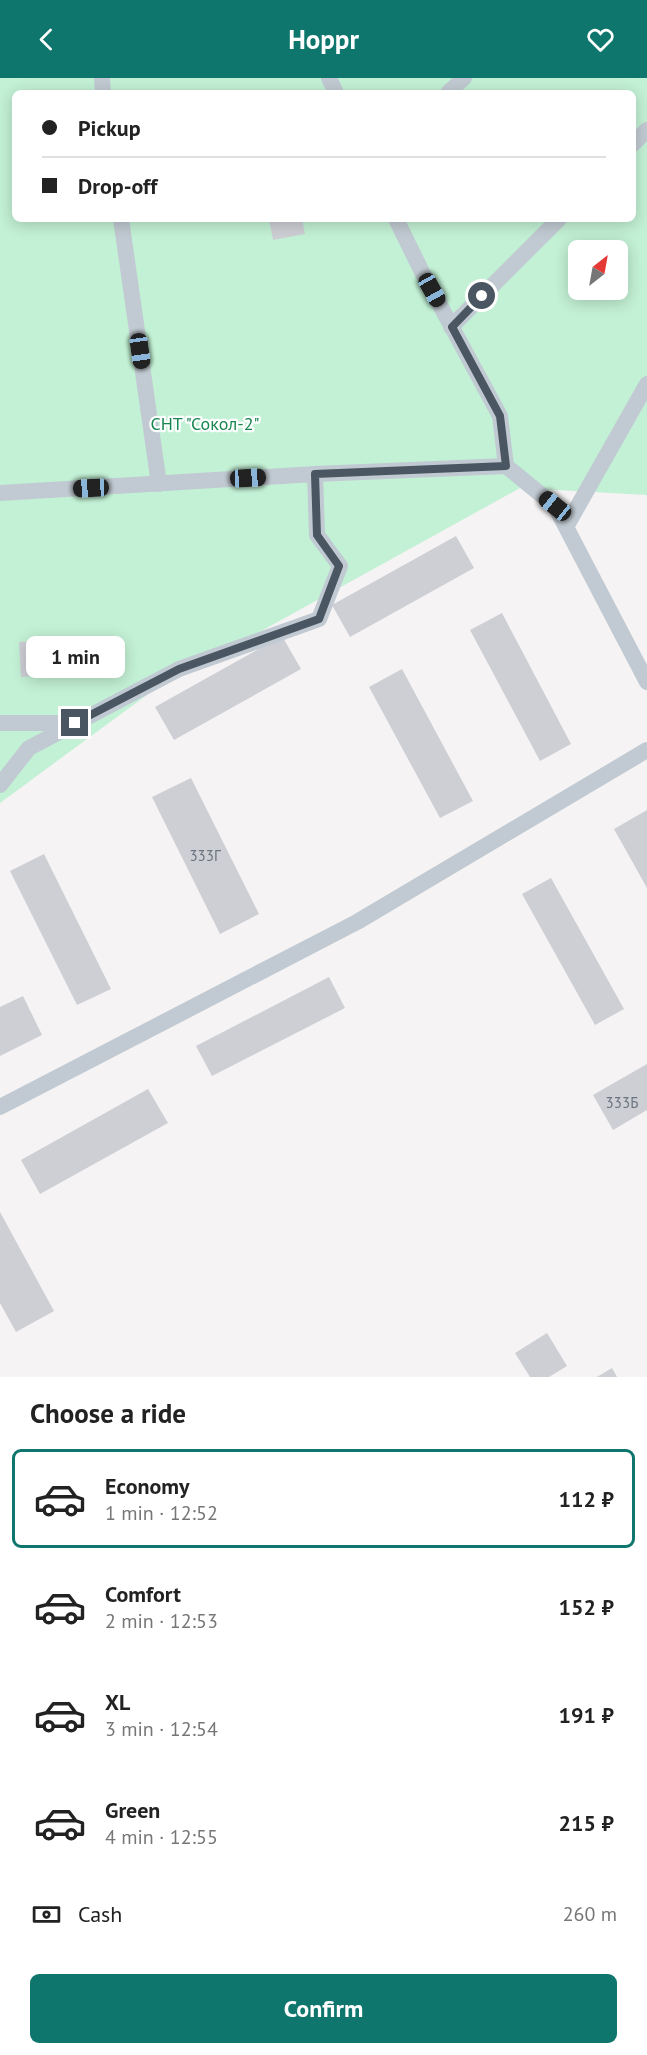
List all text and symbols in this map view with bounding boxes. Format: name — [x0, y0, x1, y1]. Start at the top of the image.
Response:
text: Hoppr — [288, 22, 359, 56]
icon: back — [30, 23, 63, 56]
icon: heart — [584, 23, 617, 56]
text: Pickup — [78, 114, 141, 142]
text: Drop-off — [78, 172, 157, 200]
north arrow — [568, 240, 628, 300]
map controls — [568, 240, 628, 300]
car — [415, 270, 449, 310]
route start — [468, 282, 495, 309]
car — [129, 332, 151, 370]
park label: СНТ "Сокол-2" — [150, 412, 260, 435]
car — [230, 468, 266, 488]
car — [73, 478, 109, 498]
car — [535, 488, 575, 524]
callout: 1 min — [26, 636, 124, 678]
text: 1 min — [51, 644, 100, 670]
route end — [61, 709, 88, 736]
house number: 333Г — [189, 846, 221, 865]
house number: 333Б — [606, 1093, 638, 1112]
text: Choose a ride — [30, 1396, 186, 1430]
icon: car — [33, 1472, 87, 1526]
text: Economy — [105, 1472, 189, 1500]
text: 112 ₽ — [559, 1485, 614, 1513]
text: 1 min · 12:52 — [105, 1500, 218, 1526]
icon: car — [33, 1580, 87, 1634]
text: Comfort — [105, 1580, 181, 1608]
text: 152 ₽ — [559, 1593, 614, 1621]
text: 2 min · 12:53 — [105, 1608, 218, 1634]
icon: car — [33, 1688, 87, 1742]
text: XL — [105, 1688, 130, 1716]
text: 191 ₽ — [559, 1701, 614, 1729]
text: 3 min · 12:54 — [105, 1716, 218, 1742]
icon: car — [33, 1796, 87, 1850]
text: Green — [105, 1796, 160, 1824]
text: 215 ₽ — [559, 1809, 614, 1837]
text: 4 min · 12:55 — [105, 1824, 218, 1850]
icon: cash — [30, 1898, 63, 1931]
text: Cash — [78, 1900, 122, 1928]
text: 260 m — [563, 1901, 617, 1927]
button: Confirm — [30, 1974, 617, 2043]

